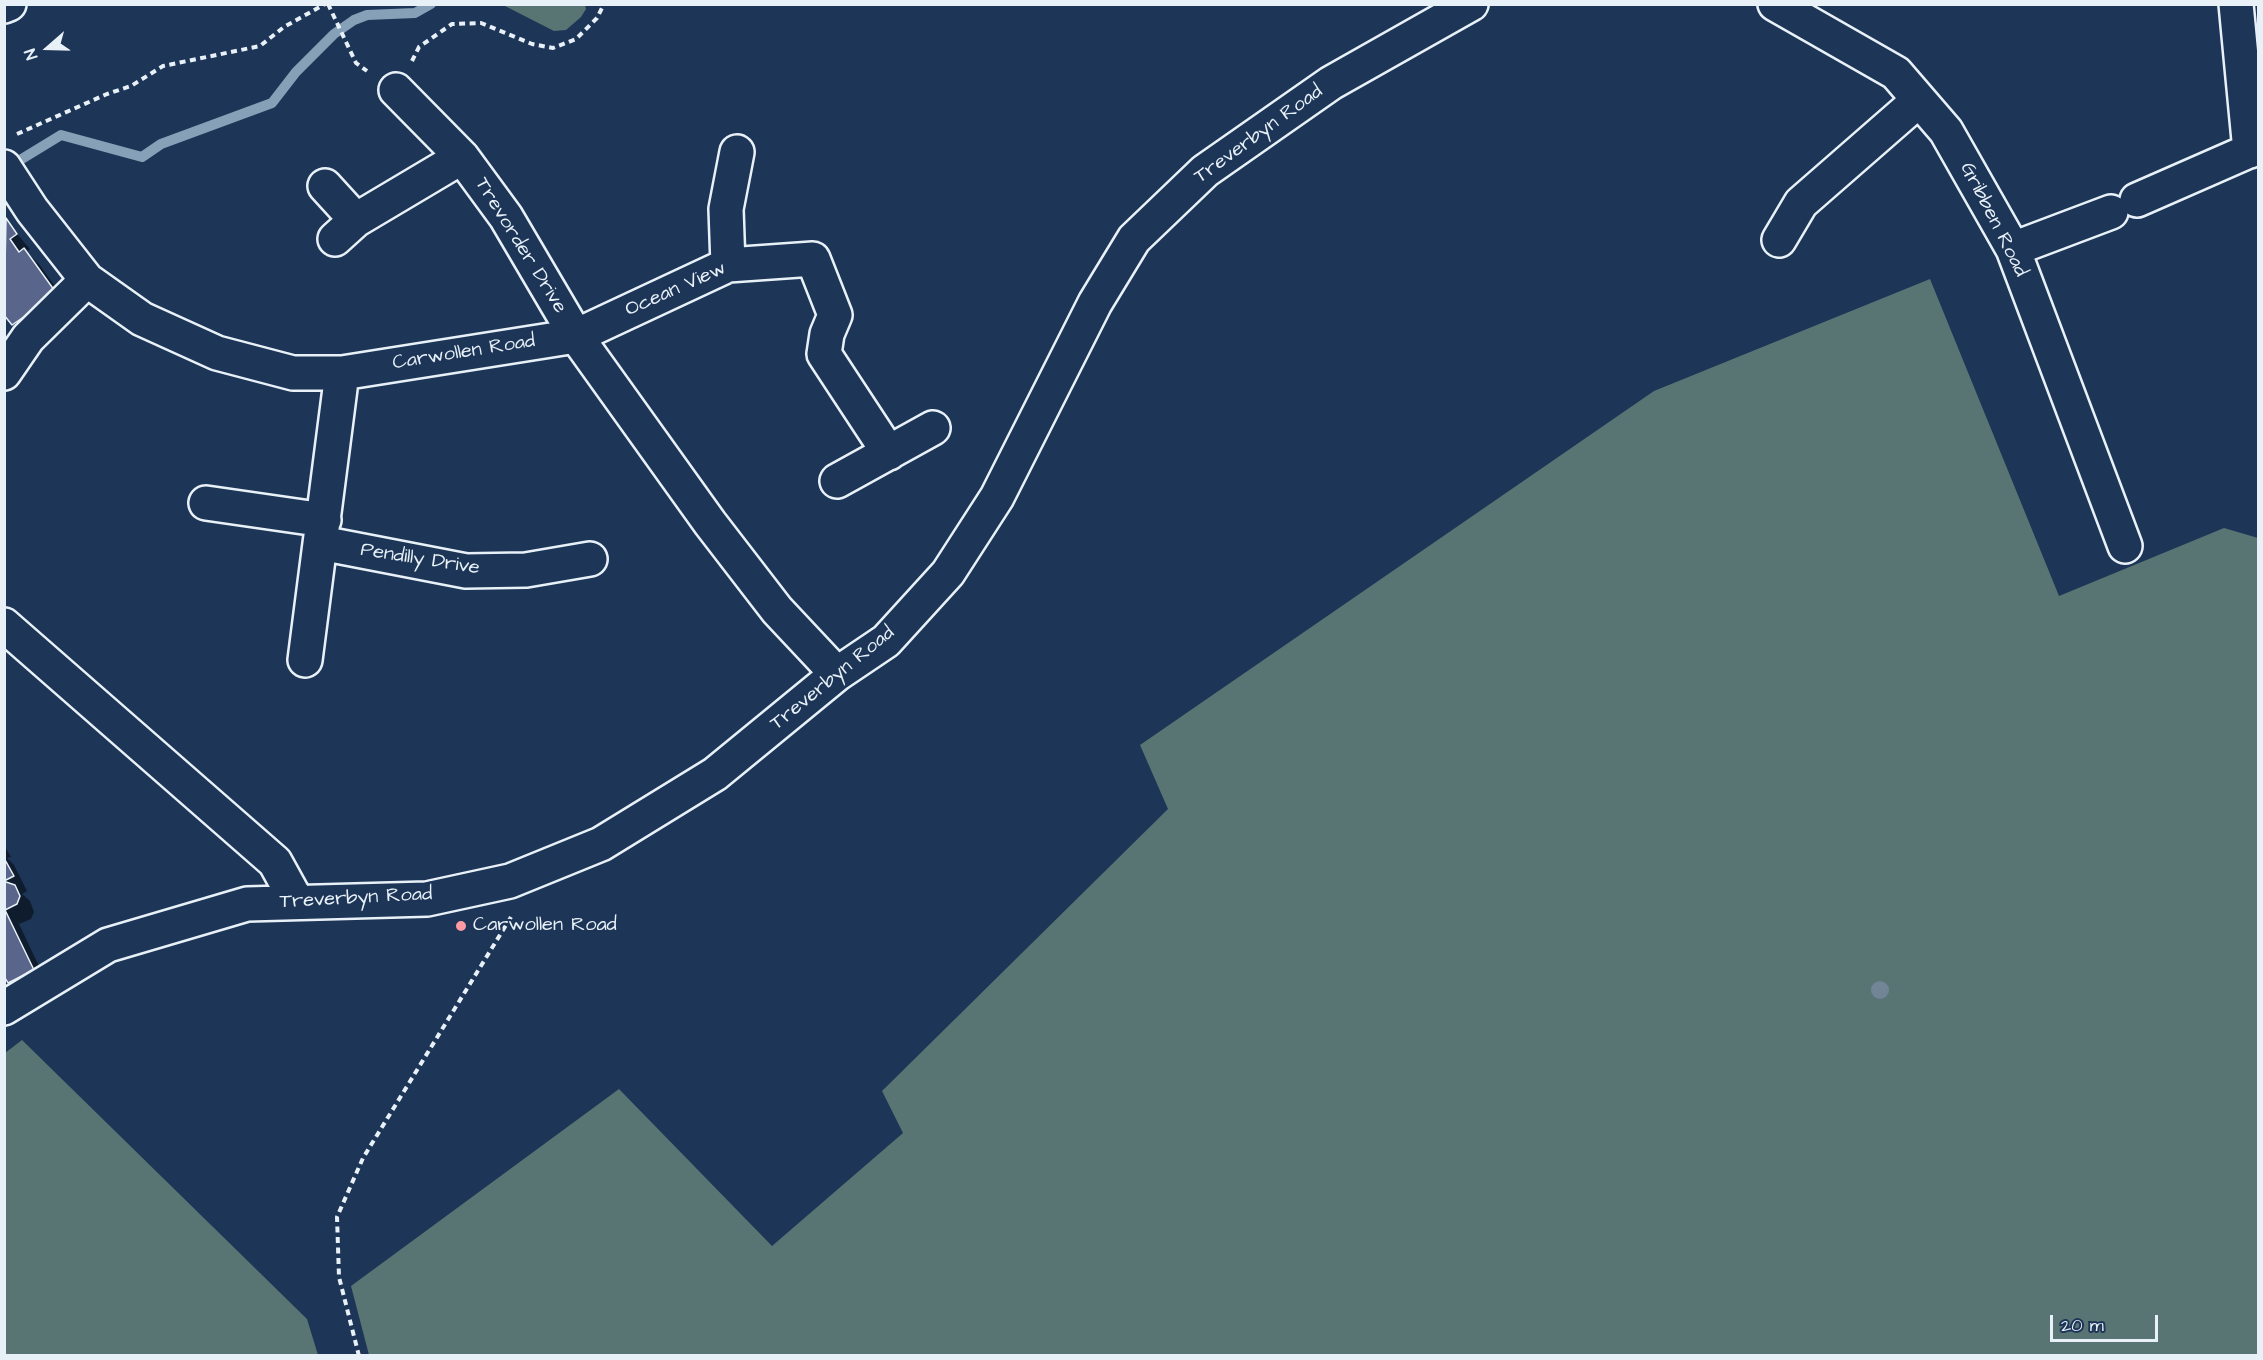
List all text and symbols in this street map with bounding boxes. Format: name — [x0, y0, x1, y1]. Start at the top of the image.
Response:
north arrow — [18, 18, 78, 78]
text: N — [19, 46, 43, 63]
street label: Treverbyn Road — [1190, 80, 1328, 190]
street label: Gribben Road — [1954, 159, 2032, 281]
street label: Trevorder Drive — [469, 174, 571, 318]
street label: Ocean View — [622, 257, 730, 323]
street label: Carwollen Road — [391, 330, 537, 376]
street label: Pendilly Drive — [359, 539, 481, 581]
street label: Treverbyn Road — [766, 622, 900, 736]
street label: Treverbyn Road — [279, 883, 433, 915]
place label: Carwollen Road — [473, 914, 617, 938]
marker: Carwollen Road — [454, 919, 468, 933]
scale bar — [2053, 1303, 2161, 1341]
text: 20 m — [2061, 1313, 2104, 1338]

